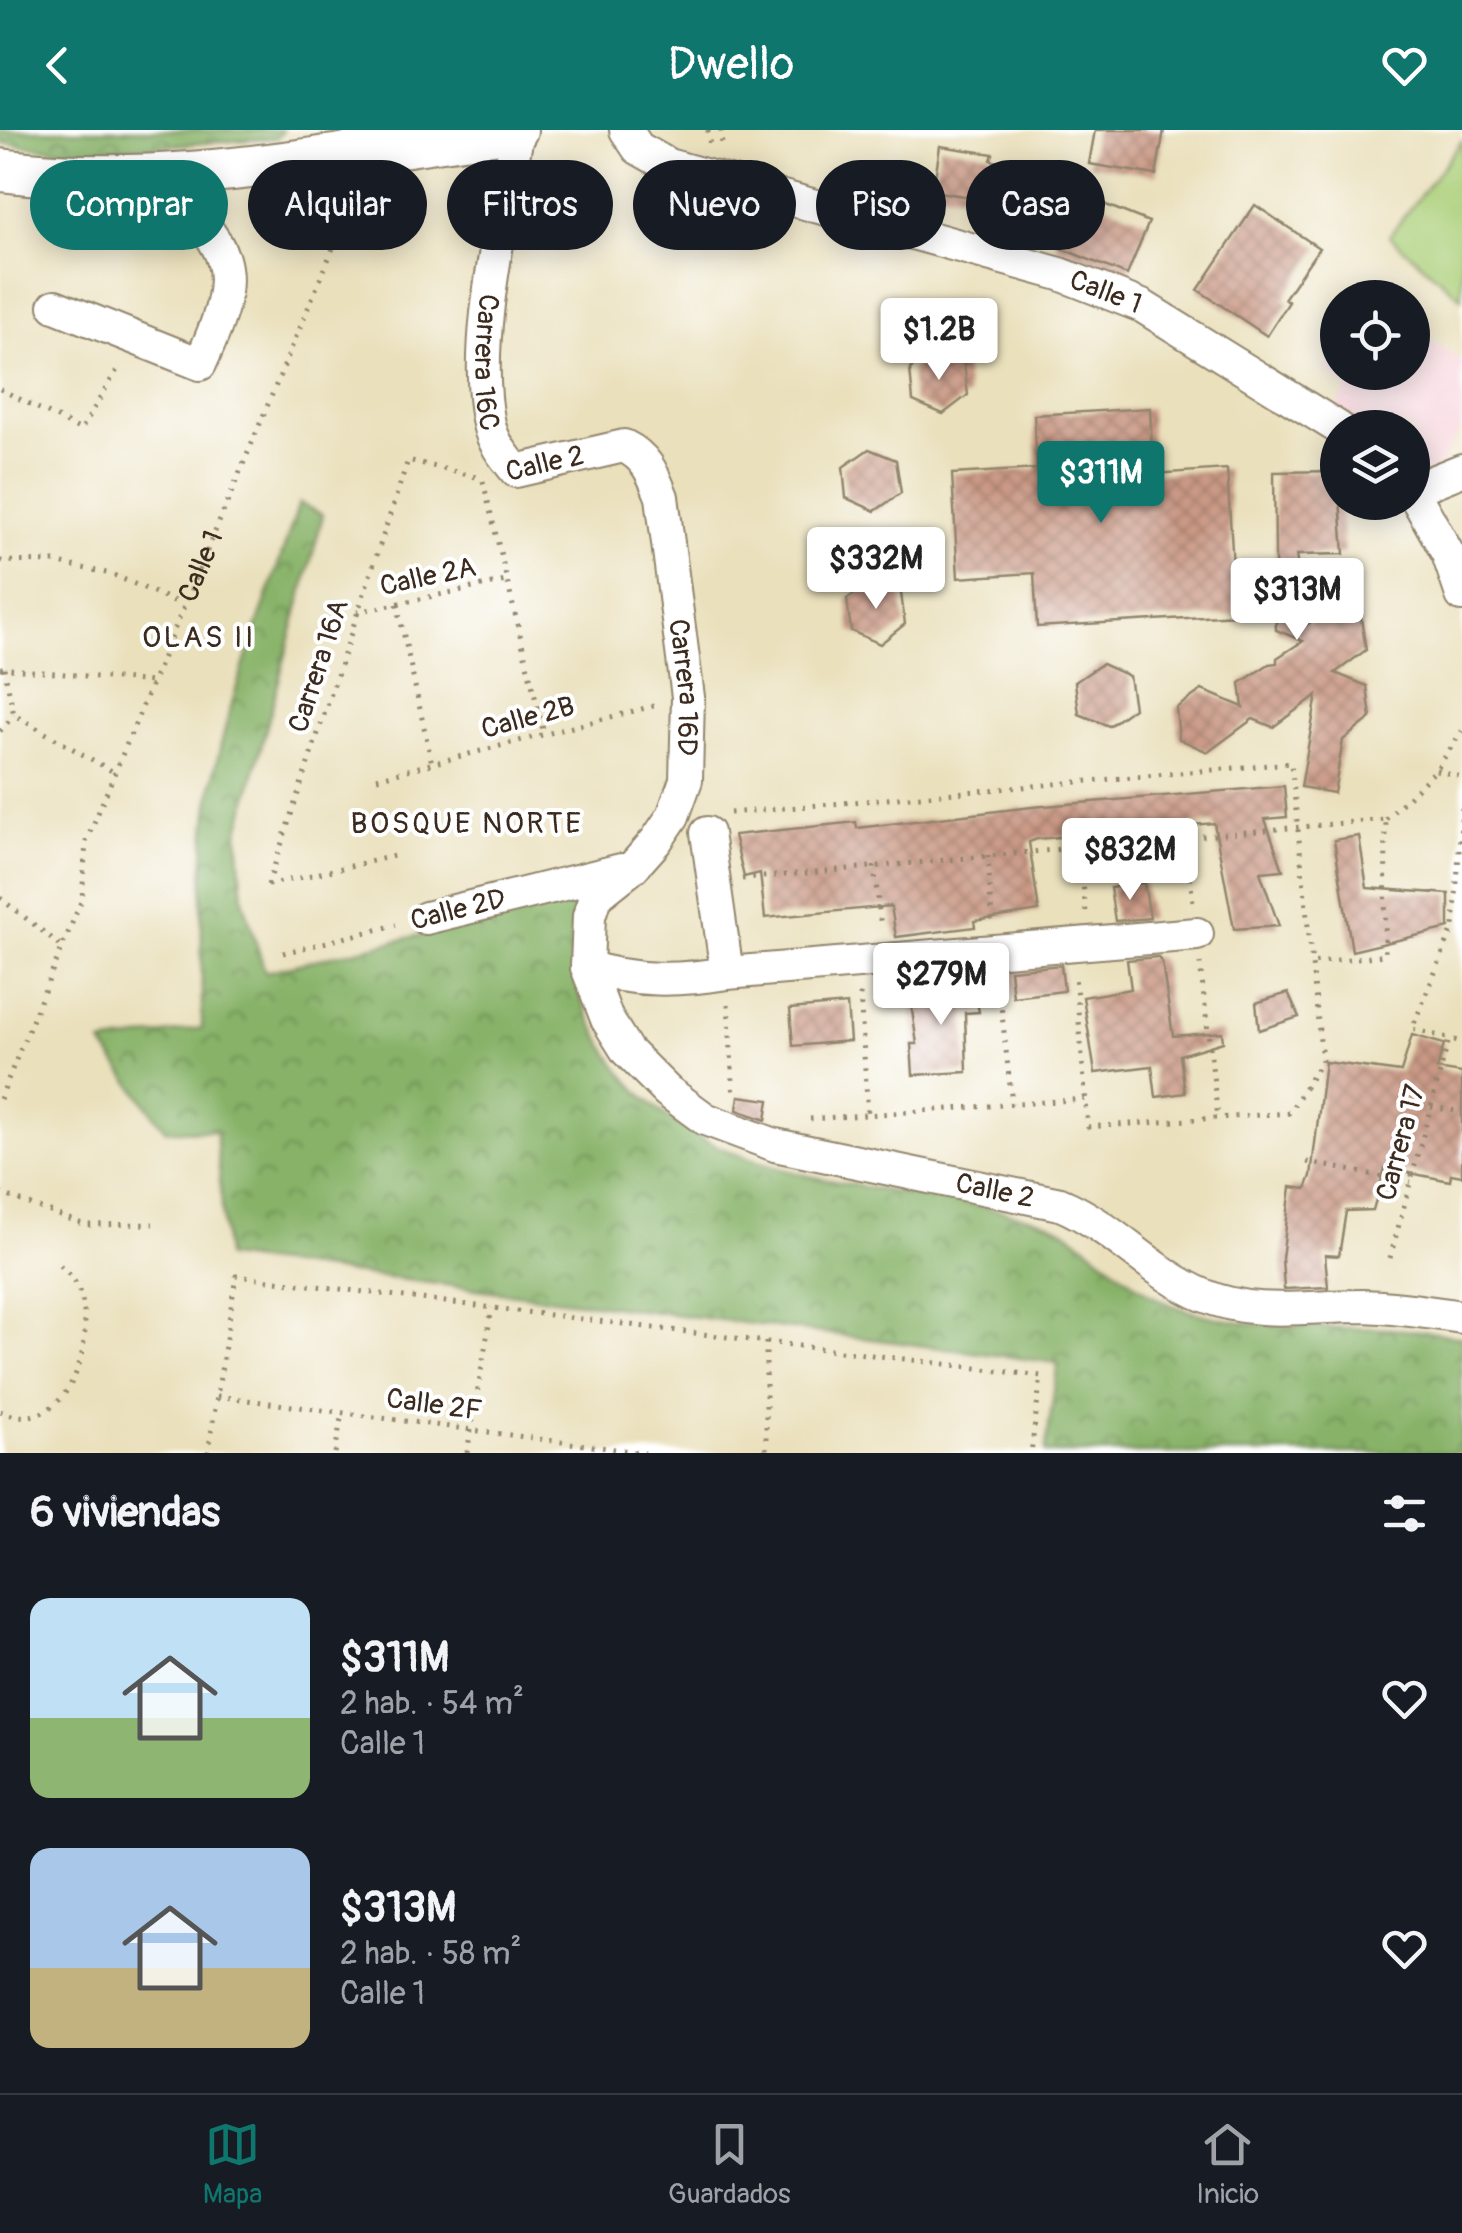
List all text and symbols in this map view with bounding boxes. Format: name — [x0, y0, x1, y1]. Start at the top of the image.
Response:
text: Dwello — [668, 37, 794, 93]
icon: back — [30, 38, 85, 93]
icon: heart — [1377, 38, 1432, 93]
chip: Comprar — [30, 160, 228, 250]
chip: Alquilar — [248, 160, 427, 250]
chip: Filtros — [447, 160, 613, 250]
chip: Nuevo — [633, 160, 796, 250]
chip: Piso — [816, 160, 946, 250]
chip: Casa — [966, 160, 1105, 250]
street label: Calle 1 — [1065, 262, 1147, 322]
map controls — [1320, 280, 1430, 520]
button: locate — [1320, 280, 1430, 390]
street label: Carrera 16C — [466, 292, 507, 434]
pin: $1.2B — [869, 298, 1009, 383]
text: $1.2B — [903, 310, 975, 350]
button: layers — [1320, 410, 1430, 520]
street label: Calle 2 — [502, 438, 588, 490]
pin: $311M — [1031, 441, 1171, 526]
text: $311M — [1059, 453, 1143, 493]
street label: Calle 1 — [170, 525, 231, 607]
pin: $332M — [806, 527, 946, 612]
text: $332M — [829, 539, 923, 579]
street label: Calle 2A — [377, 550, 479, 604]
pin: $313M — [1227, 558, 1367, 643]
text: $313M — [1253, 570, 1341, 610]
street label: Carrera 16A — [281, 595, 357, 737]
street label: Carrera 16D — [661, 617, 706, 756]
district label: OLAS II — [142, 619, 256, 656]
street label: Calle 2B — [478, 689, 578, 747]
district label: BOSQUE NORTE — [351, 805, 583, 842]
pin: $832M — [1060, 818, 1200, 903]
text: $832M — [1084, 830, 1176, 870]
street label: Calle 2D — [407, 881, 509, 939]
pin: $279M — [871, 943, 1011, 1028]
text: $279M — [895, 955, 987, 995]
street label: Carrera 17 — [1369, 1081, 1433, 1205]
street label: Calle 2 — [953, 1165, 1037, 1216]
street label: Calle 2F — [384, 1381, 484, 1429]
icon: filters — [1377, 1486, 1432, 1541]
text: 6 viviendas — [30, 1487, 220, 1539]
text: $311M — [340, 1632, 449, 1684]
icon: home — [110, 1638, 230, 1758]
icon: heart — [1377, 1671, 1432, 1726]
text: 2 hab. · 54 m² — [340, 1684, 524, 1724]
text: Calle 1 — [340, 1724, 425, 1764]
text: $313M — [340, 1882, 456, 1934]
icon: home — [110, 1888, 230, 2008]
icon: heart — [1377, 1921, 1432, 1976]
text: 2 hab. · 58 m² — [340, 1934, 521, 1974]
text: Calle 1 — [340, 1974, 425, 2014]
tab: Mapa — [203, 2117, 262, 2212]
tab: Guardados — [668, 2117, 790, 2212]
tab: Inicio — [1196, 2117, 1259, 2212]

